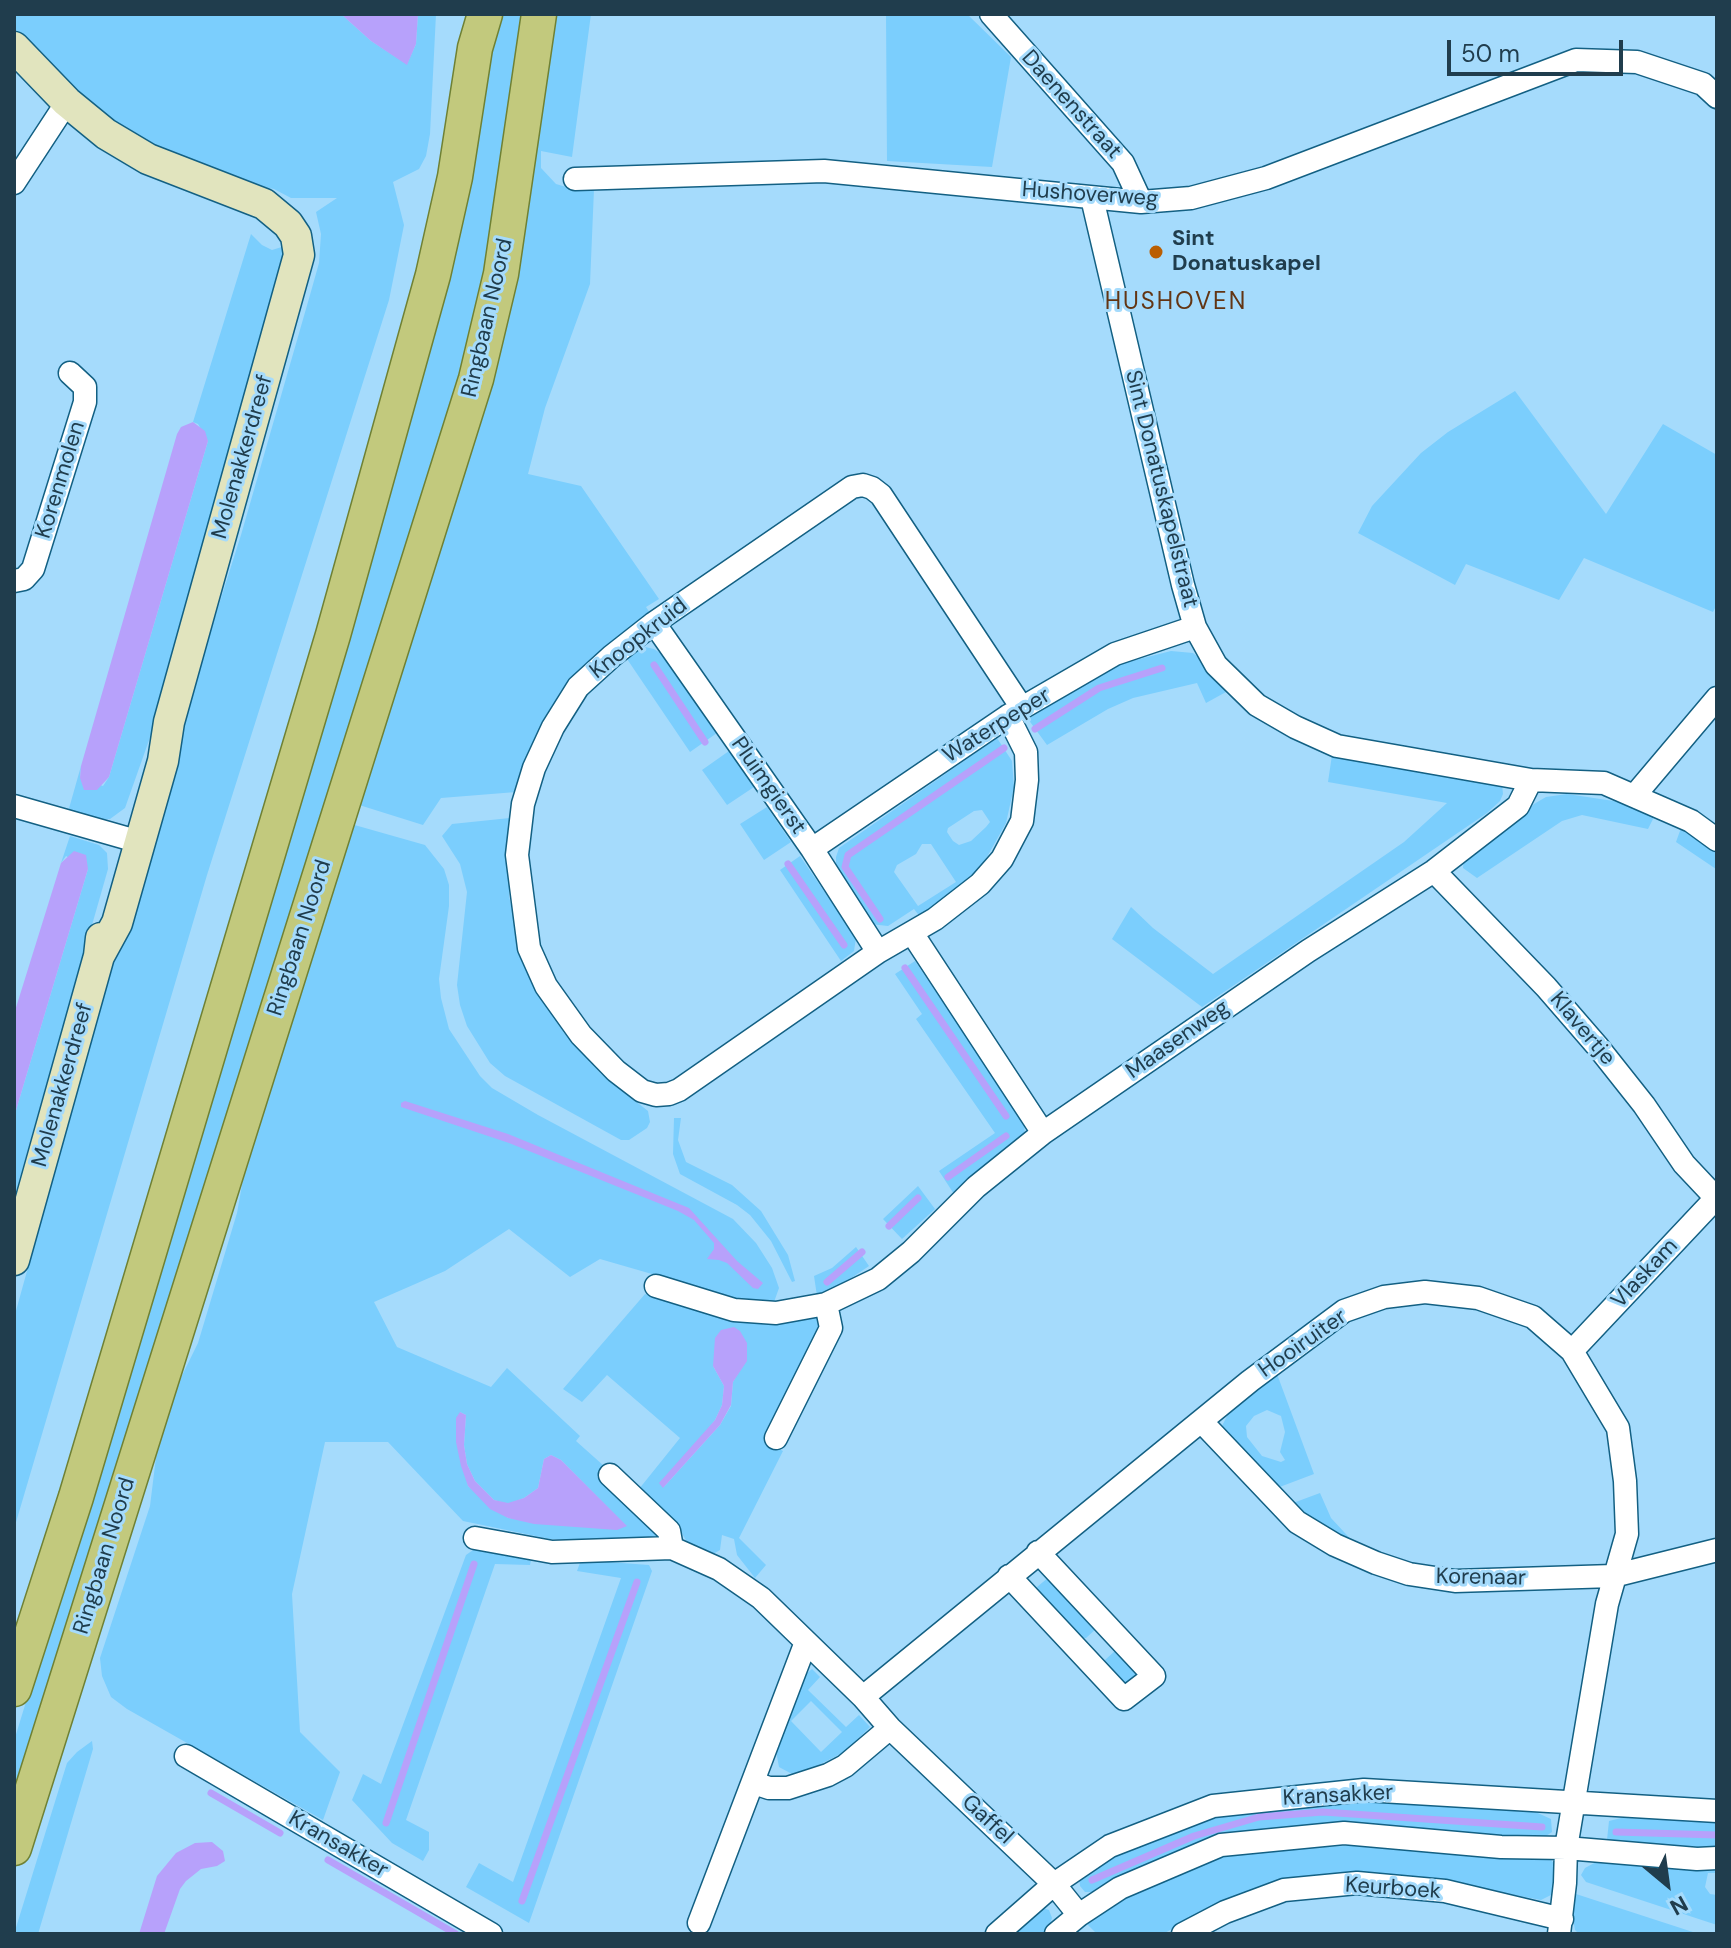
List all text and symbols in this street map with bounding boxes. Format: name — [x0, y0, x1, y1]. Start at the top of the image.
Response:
scale bar — [1451, 24, 1627, 74]
text: 50 m — [1461, 38, 1520, 69]
street label: Daenenstraat — [1015, 45, 1127, 165]
street label: Hushoverweg — [1021, 177, 1159, 213]
place label: Sint Donatuskapel — [1172, 226, 1321, 278]
street label: Ringbaan Noord — [457, 236, 519, 400]
marker: Sint Donatuskapel — [1147, 243, 1165, 261]
district label: HUSHOVEN — [1105, 289, 1247, 317]
street label: Sint Donatuskapelstraat — [1119, 368, 1203, 610]
street label: Molenakkerdreef — [207, 372, 279, 542]
street label: Korenmolen — [31, 418, 91, 542]
street label: Knoopkruid — [585, 593, 693, 685]
street label: Waterpeper — [938, 683, 1056, 769]
street label: Pluimgierst — [725, 732, 811, 840]
street label: Ringbaan Noord — [262, 857, 338, 1019]
street label: Klavertje — [1544, 987, 1620, 1071]
street label: Maasenweg — [1121, 995, 1235, 1085]
street label: Molenakkerdreef — [27, 1000, 99, 1170]
street label: Vlaskam — [1606, 1234, 1684, 1314]
street label: Hooiruiter — [1254, 1304, 1352, 1384]
street label: Ringbaan Noord — [69, 1475, 141, 1637]
street label: Korenaar — [1436, 1564, 1526, 1592]
street label: Kransakker — [1282, 1780, 1394, 1812]
street label: Gaffel — [956, 1790, 1018, 1850]
street label: Kransakker — [284, 1806, 392, 1884]
north arrow — [1627, 1844, 1707, 1924]
street label: Keurboek — [1344, 1872, 1442, 1906]
text: N — [1665, 1889, 1693, 1922]

